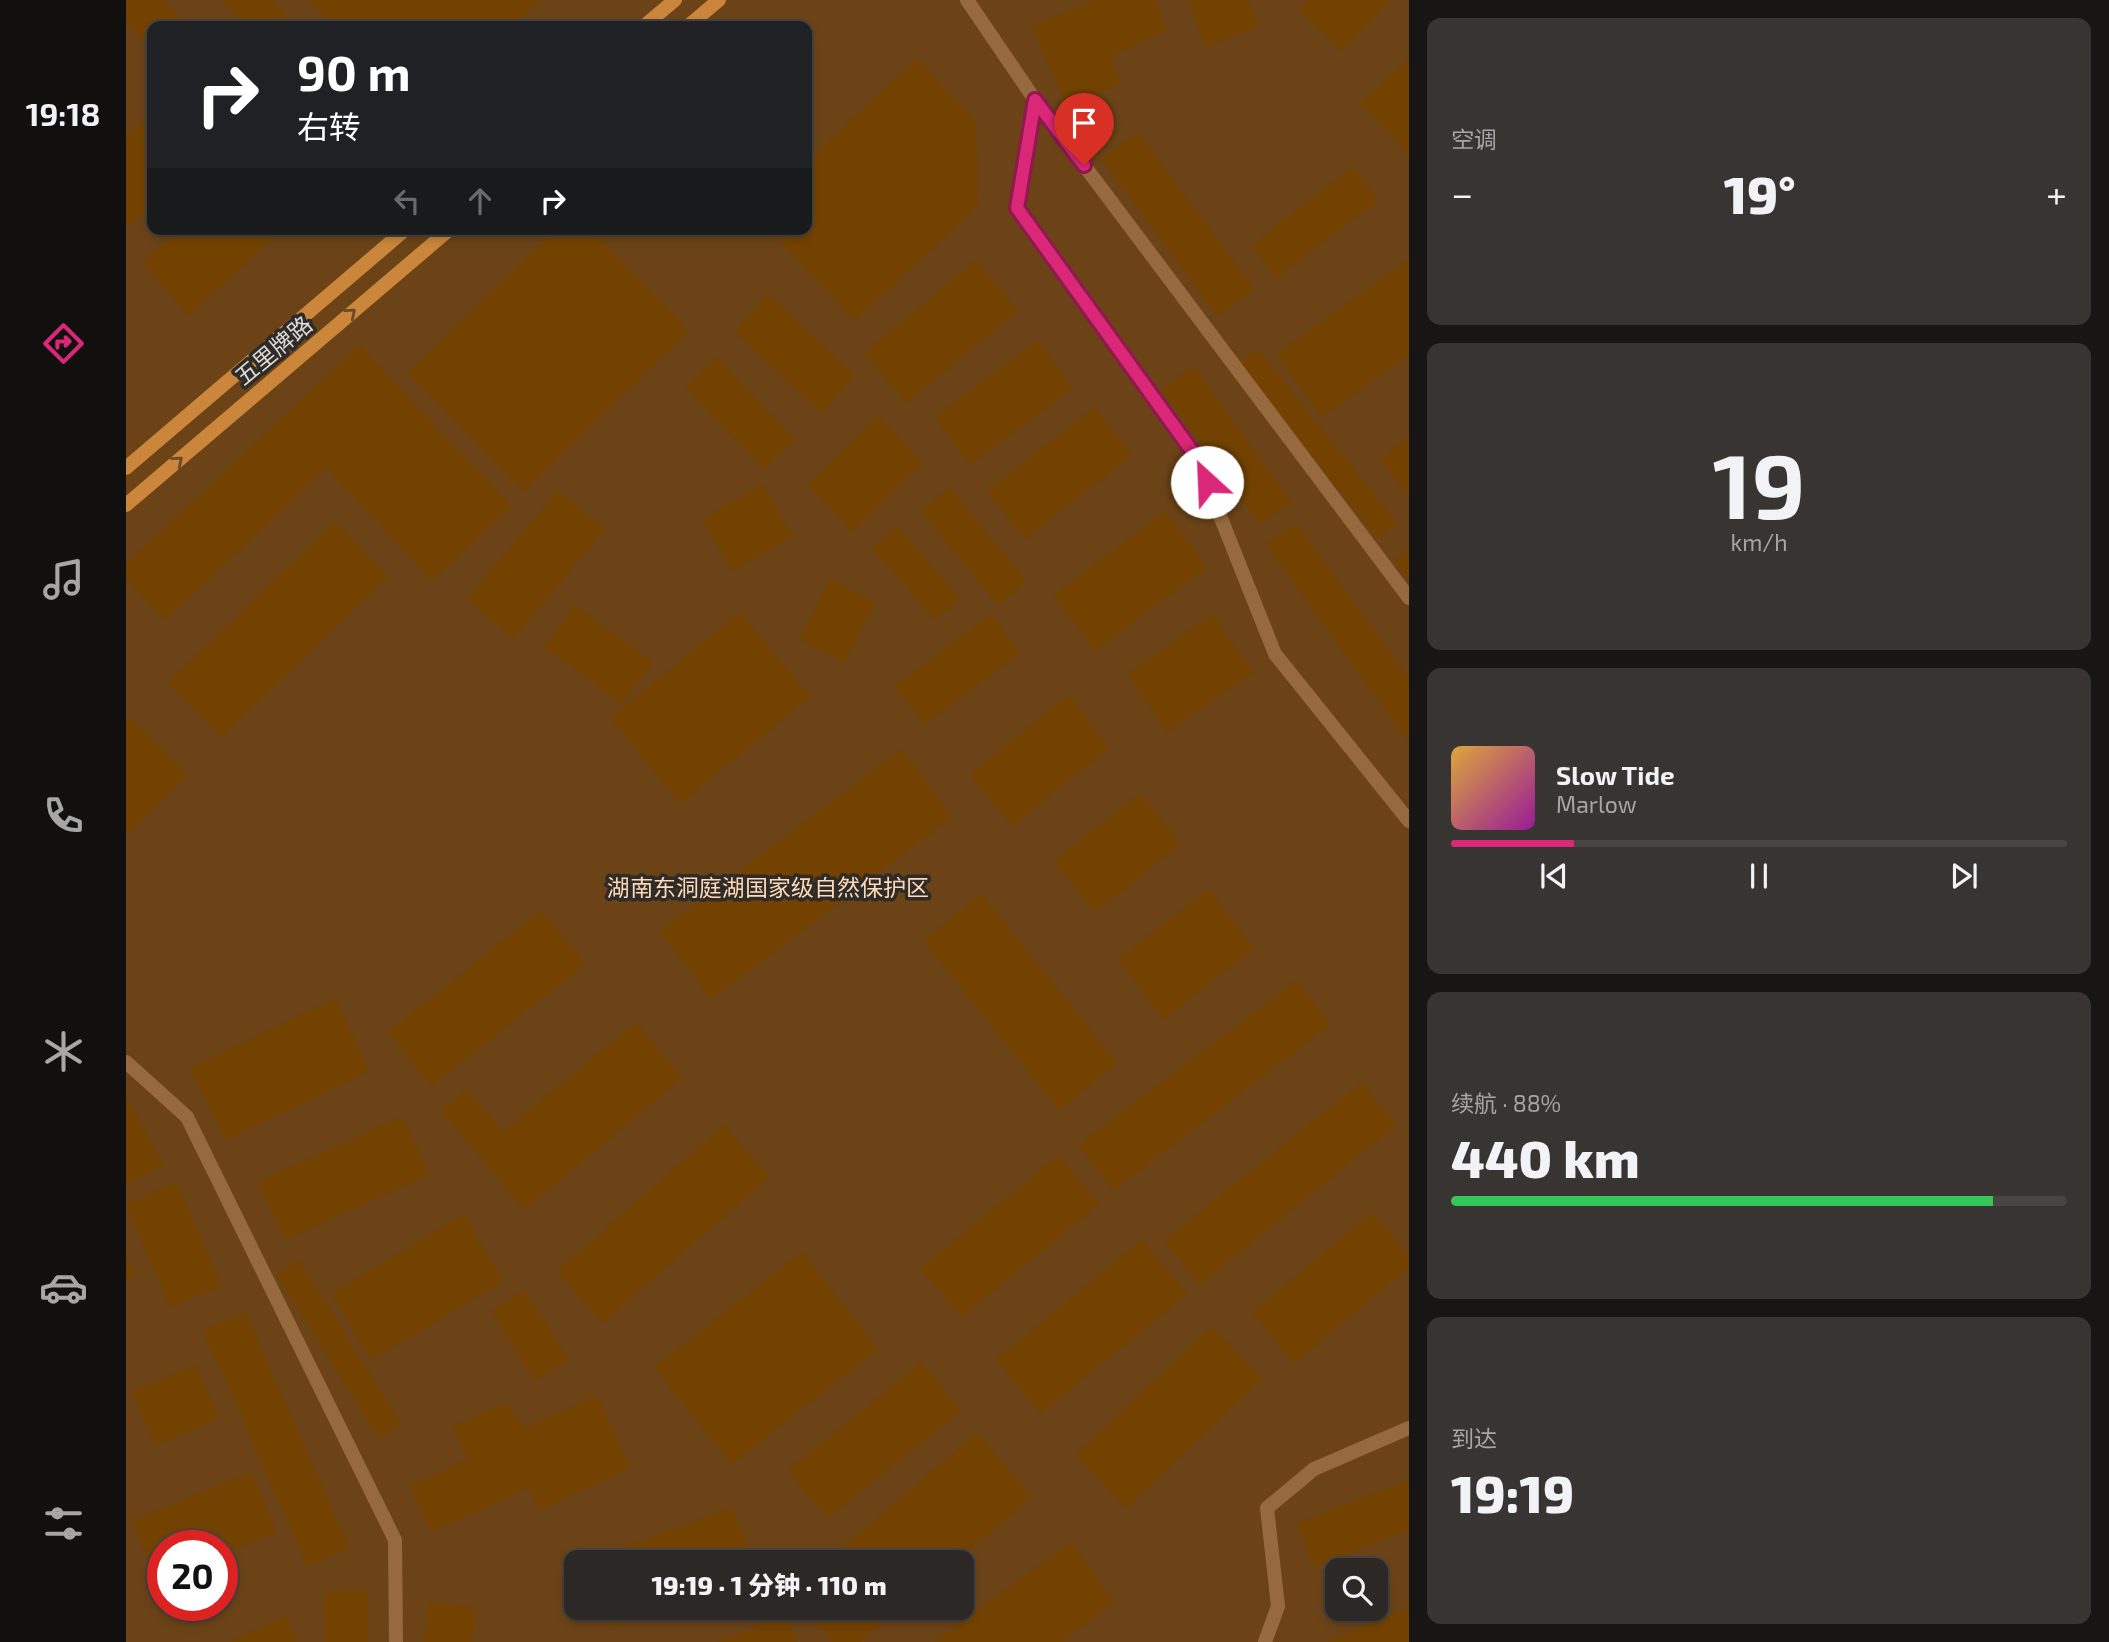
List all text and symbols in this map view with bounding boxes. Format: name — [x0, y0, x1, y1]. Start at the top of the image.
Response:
text: 90 m — [297, 42, 411, 101]
icon: right — [182, 49, 273, 140]
pin — [1054, 93, 1114, 165]
text: 19:18 — [26, 94, 100, 132]
icon: arrive — [1065, 104, 1103, 142]
text: 右转 — [297, 107, 361, 145]
text: 空调 — [1451, 125, 1497, 153]
text: 19° — [1724, 162, 1796, 224]
text: − — [1451, 170, 1473, 216]
text: + — [2046, 170, 2067, 216]
icon: left — [388, 182, 426, 220]
icon: ahead — [461, 182, 499, 220]
icon: right — [534, 182, 572, 220]
one-way arrow — [343, 309, 356, 321]
street label: 五里牌路 — [229, 310, 317, 390]
icon: directions — [39, 319, 88, 368]
text: 19 — [1712, 428, 1806, 537]
position arrow — [1170, 445, 1244, 519]
one-way arrow — [170, 457, 183, 469]
text: km/h — [1730, 528, 1788, 556]
icon: music — [39, 555, 88, 604]
text: Slow Tide — [1556, 759, 1675, 790]
text: Marlow — [1556, 790, 1637, 818]
icon: phone — [39, 791, 88, 840]
icon: previous — [1535, 857, 1573, 895]
icon: pause — [1740, 857, 1778, 895]
icon: next — [1945, 857, 1983, 895]
park label: 湖南东洞庭湖国家级自然保护区 — [607, 873, 929, 901]
icon: climate — [39, 1027, 88, 1076]
text: 续航 · 88% — [1451, 1089, 1561, 1117]
text: 440 km — [1451, 1126, 1640, 1188]
icon: car — [39, 1263, 88, 1312]
text: 到达 — [1451, 1424, 1497, 1452]
text: 19:19 — [1451, 1461, 1574, 1523]
icon: filters — [39, 1499, 88, 1548]
speed limit sign: 20 — [147, 1530, 238, 1621]
map controls — [1325, 1558, 1388, 1621]
button: search — [1325, 1558, 1388, 1621]
text: 19:19 · 1 分钟 · 110 m — [651, 1569, 887, 1600]

